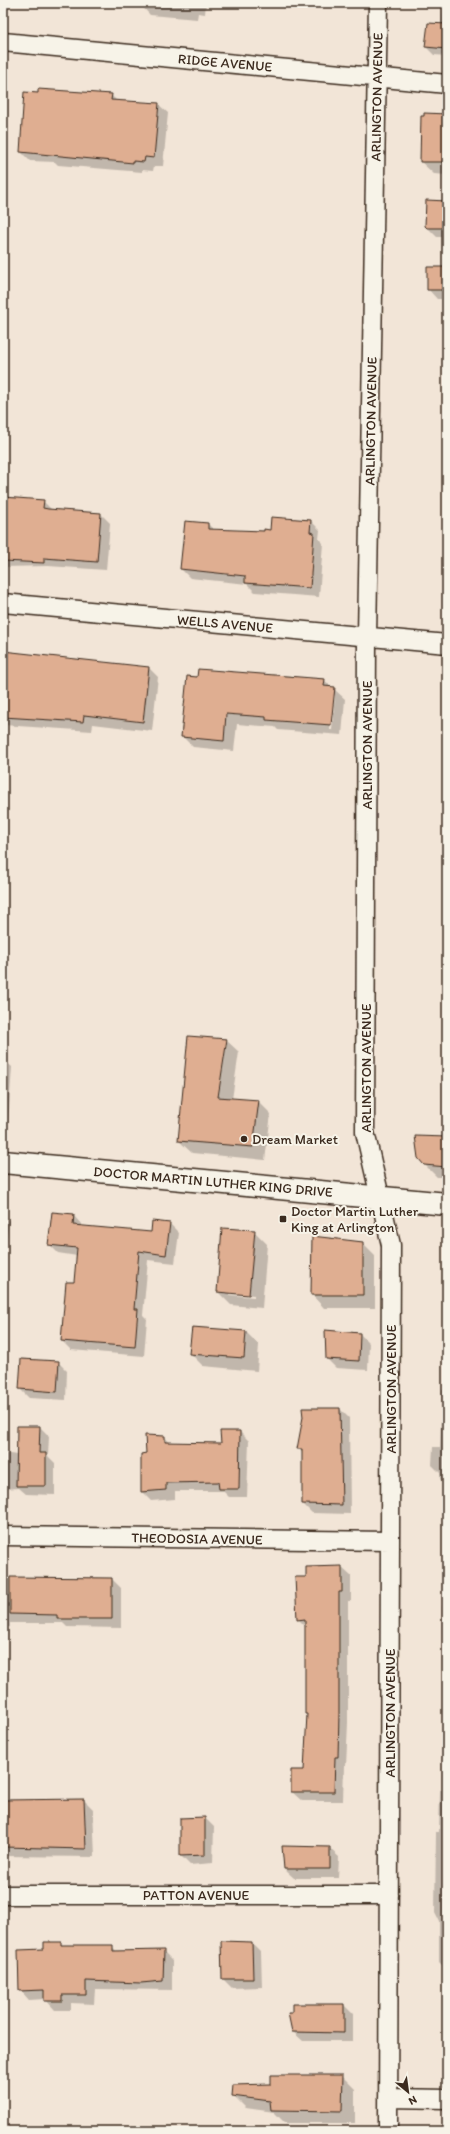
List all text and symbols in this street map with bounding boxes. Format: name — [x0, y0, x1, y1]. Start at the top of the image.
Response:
street label: ARLINGTON AVENUE — [367, 32, 387, 162]
street label: RIDGE AVENUE — [177, 50, 273, 76]
street label: ARLINGTON AVENUE — [361, 356, 381, 486]
street label: WELLS AVENUE — [176, 611, 274, 637]
street label: ARLINGTON AVENUE — [359, 680, 376, 809]
street label: ARLINGTON AVENUE — [358, 1003, 375, 1132]
place label: Dream Market — [252, 1131, 338, 1148]
marker: Dream Market — [239, 1134, 249, 1144]
street label: DOCTOR MARTIN LUTHER KING DRIVE — [93, 1163, 334, 1201]
place label: Doctor Martin Luther King at Arlington — [291, 1203, 419, 1236]
marker: Doctor Martin Luther King at Arlington — [278, 1214, 288, 1224]
street label: ARLINGTON AVENUE — [383, 1324, 400, 1453]
street label: THEODOSIA AVENUE — [131, 1529, 263, 1549]
street label: ARLINGTON AVENUE — [382, 1648, 399, 1777]
street label: PATTON AVENUE — [143, 1887, 249, 1904]
north arrow — [388, 2072, 428, 2112]
text: N — [406, 2093, 419, 2108]

